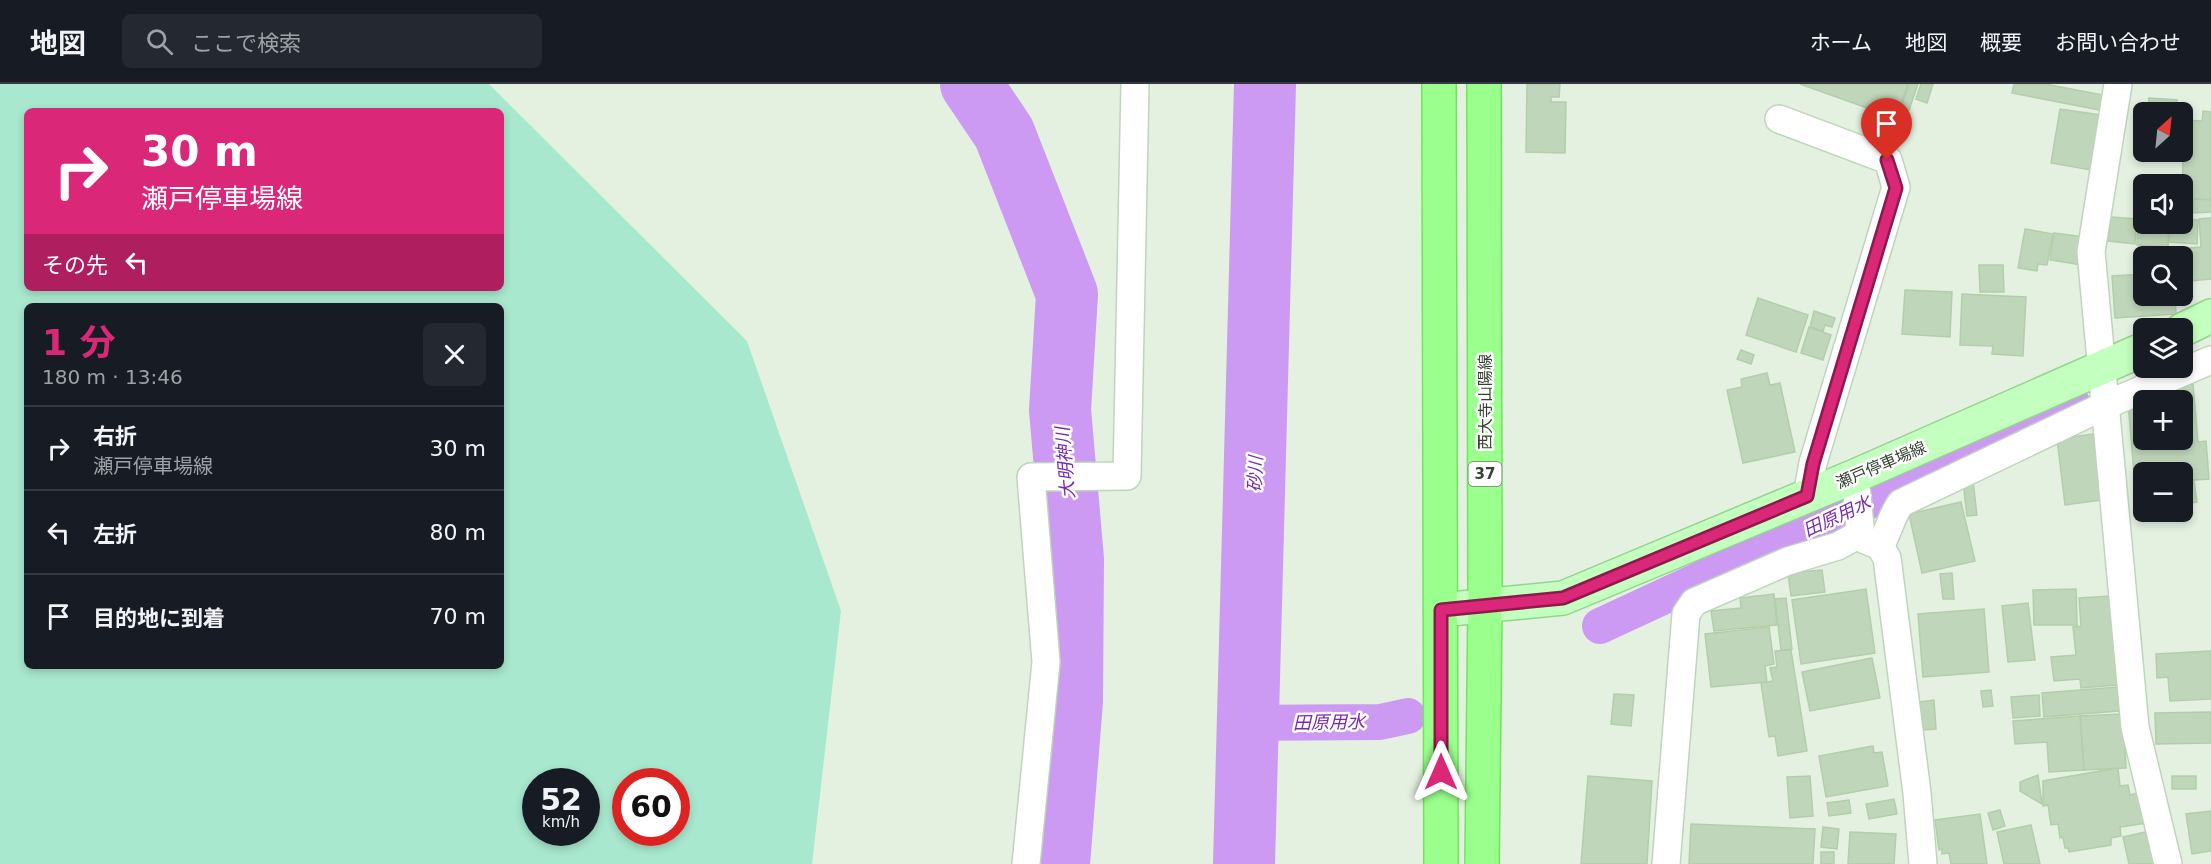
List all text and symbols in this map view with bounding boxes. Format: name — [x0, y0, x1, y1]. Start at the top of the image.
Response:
search box — [122, 14, 542, 68]
icon: search — [143, 25, 176, 58]
text: 地図 — [30, 27, 86, 60]
text: ここで検索 — [191, 31, 301, 56]
text: ホーム — [1810, 31, 1872, 55]
text: 地図 — [1905, 31, 1947, 55]
text: 概要 — [1980, 31, 2022, 55]
text: お問い合わせ — [2055, 31, 2181, 55]
pin — [1861, 98, 1912, 160]
north arrow — [2133, 102, 2193, 162]
map controls — [2133, 102, 2193, 522]
icon: arrive — [1870, 107, 1903, 140]
text: 30 m — [141, 127, 258, 176]
icon: right — [42, 132, 120, 210]
button: sound — [2133, 174, 2193, 234]
text: 瀬戸停車場線 — [141, 183, 303, 214]
icon: left — [120, 246, 153, 279]
button: search — [2133, 246, 2193, 306]
text: その先 — [42, 253, 108, 278]
button: layers — [2133, 318, 2193, 378]
text: 1 分 — [42, 322, 116, 363]
button: close — [423, 323, 486, 386]
street label: 西大寺山陽線 — [1476, 354, 1495, 450]
text: 180 m · 13:46 — [42, 365, 183, 389]
button: + — [2133, 390, 2193, 450]
text: 右折 — [93, 424, 137, 449]
water label: 大明神川 — [1051, 424, 1079, 500]
icon: right — [42, 432, 75, 465]
text: 30 m — [430, 436, 486, 461]
street label: 瀬戸停車場線 — [1833, 437, 1929, 493]
text: 瀬戸停車場線 — [93, 454, 213, 478]
water label: 砂川 — [1244, 454, 1266, 492]
road number: 37 — [1468, 462, 1502, 486]
button: − — [2133, 462, 2193, 522]
water label: 田原用水 — [1800, 490, 1876, 541]
icon: left — [42, 516, 75, 549]
text: 80 m — [430, 520, 486, 545]
text: 左折 — [93, 522, 137, 547]
icon: arrive — [42, 600, 75, 633]
text: 70 m — [430, 604, 486, 629]
text: 目的地に到着 — [93, 606, 225, 631]
water label: 田原用水 — [1293, 711, 1367, 733]
position arrow — [1409, 740, 1473, 804]
speed limit sign: 60 — [612, 768, 690, 846]
text: 52 — [540, 782, 582, 817]
text: km/h — [542, 813, 580, 831]

